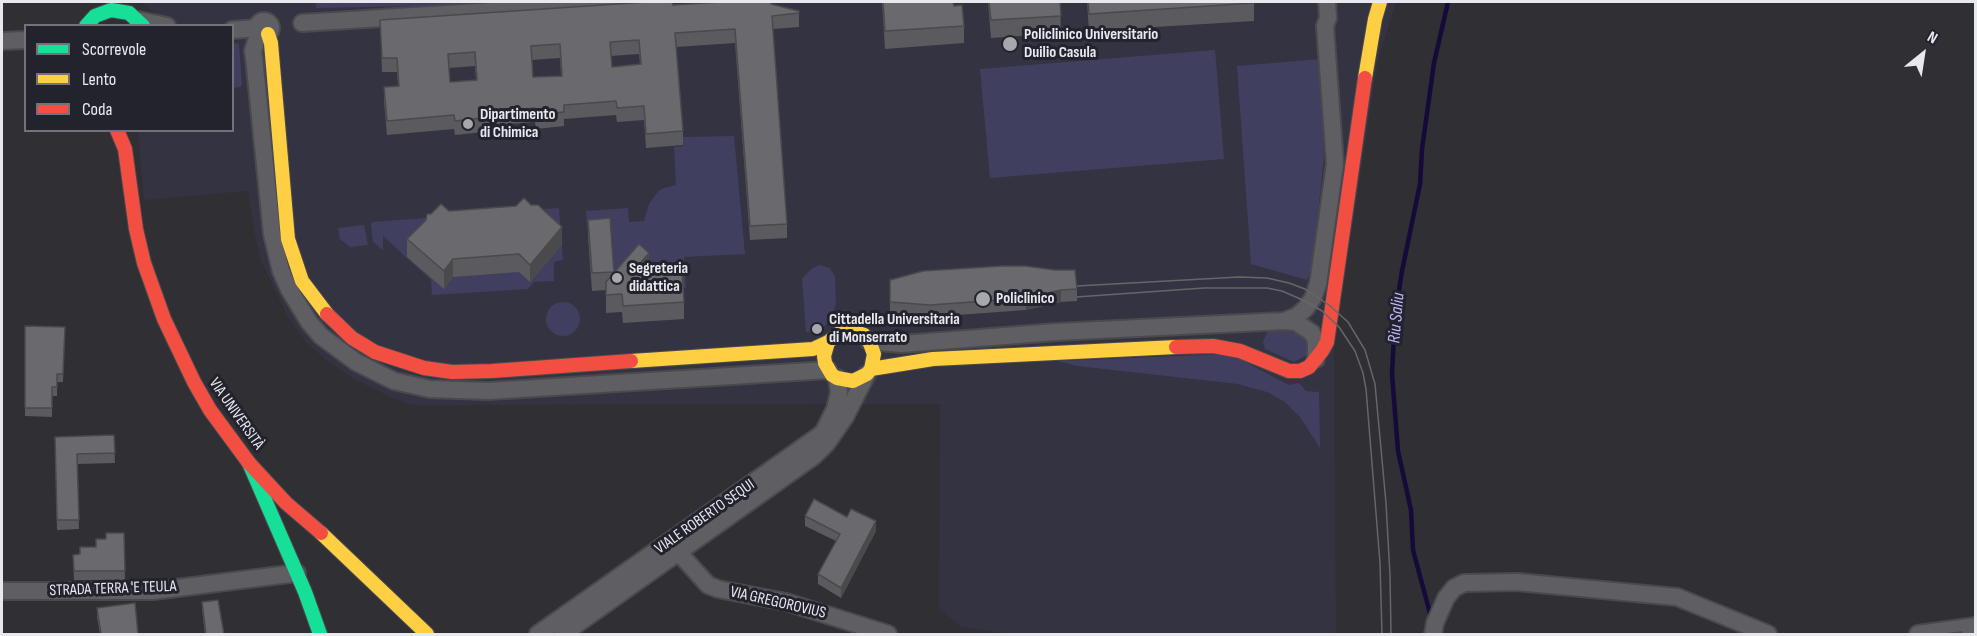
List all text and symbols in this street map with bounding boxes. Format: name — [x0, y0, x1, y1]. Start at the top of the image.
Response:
legend — [24, 24, 234, 132]
north arrow — [1893, 24, 1953, 84]
place label: Policlinico Universitario Duilio Casula — [1024, 25, 1158, 63]
text: N — [1924, 28, 1941, 48]
marker: Policlinico Universitario Duilio Casula — [1001, 35, 1019, 53]
text: Scorrevole — [82, 39, 146, 60]
text: Lento — [82, 69, 116, 90]
text: Coda — [82, 99, 112, 120]
place label: Dipartimento di Chimica — [480, 105, 556, 143]
marker: Dipartimento di Chimica — [461, 117, 475, 131]
place label: Segreteria didattica — [629, 259, 688, 297]
marker: Segreteria didattica — [610, 271, 624, 285]
place label: Policlinico — [996, 289, 1054, 309]
marker: Policlinico — [974, 290, 992, 308]
water label: Riu Saliu — [1384, 292, 1410, 344]
place label: Cittadella Universitaria di Monserrato — [829, 310, 960, 348]
marker: Cittadella Universitaria di Monserrato — [810, 322, 824, 336]
street label: VIA UNIVERSITÀ — [204, 374, 268, 454]
street label: VIALE ROBERTO SEQUI — [651, 475, 759, 559]
street label: STRADA TERRA 'E TEULA — [49, 577, 177, 601]
street label: VIA GREGOROVIUS — [728, 583, 828, 623]

